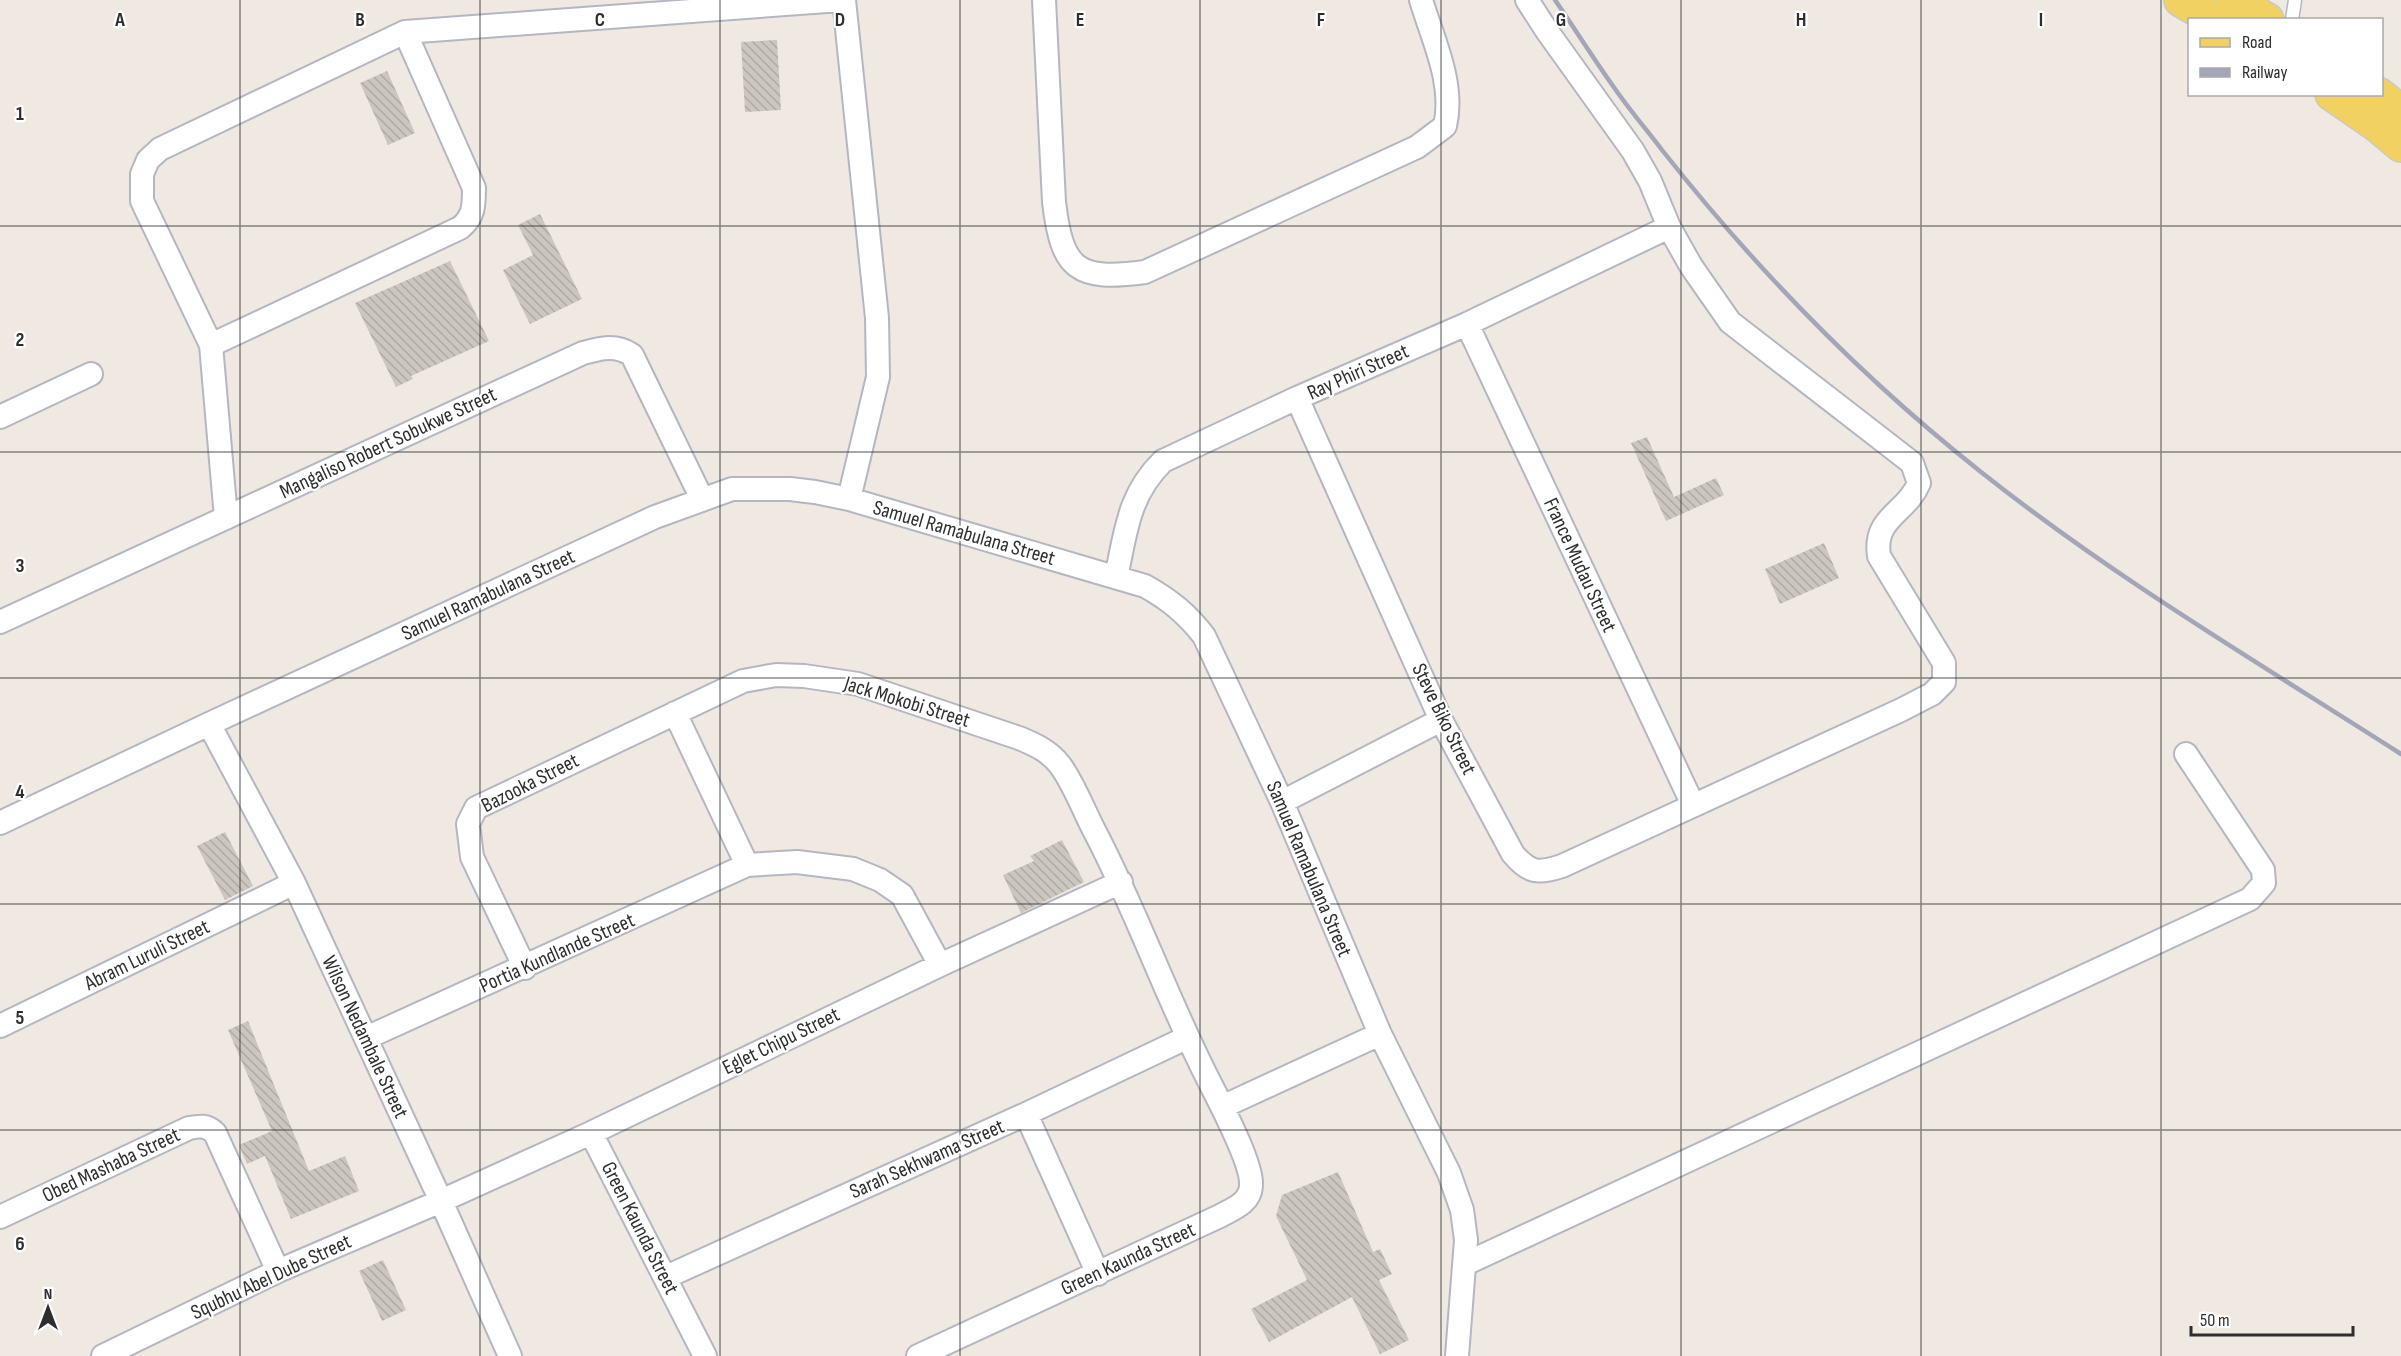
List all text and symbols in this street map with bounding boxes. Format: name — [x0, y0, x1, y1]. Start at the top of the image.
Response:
text: A — [114, 8, 125, 32]
text: B — [355, 8, 365, 32]
text: C — [595, 8, 605, 32]
text: D — [835, 8, 845, 32]
text: E — [1076, 8, 1084, 32]
text: F — [1317, 8, 1325, 32]
text: G — [1556, 8, 1566, 32]
text: H — [1796, 8, 1806, 32]
text: I — [2039, 8, 2043, 32]
legend — [2188, 18, 2383, 96]
text: Road — [2242, 32, 2272, 53]
text: Railway — [2242, 62, 2287, 83]
text: 1 — [16, 102, 24, 126]
text: 2 — [16, 328, 24, 352]
street label: Ray Phiri Street — [1304, 339, 1412, 405]
street label: Mangaliso Robert Sobukwe Street — [276, 382, 500, 504]
street label: France Mudau Street — [1538, 494, 1622, 636]
street label: Samuel Ramabulana Street — [870, 495, 1058, 571]
street label: Samuel Ramabulana Street — [397, 544, 579, 646]
text: 3 — [16, 554, 25, 578]
street label: Steve Biko Street — [1406, 659, 1482, 779]
street label: Jack Mokobi Street — [840, 671, 973, 733]
street label: Bazooka Street — [477, 748, 583, 818]
street label: Samuel Ramabulana Street — [1261, 777, 1357, 961]
text: 4 — [15, 780, 25, 804]
street label: Portia Kundlande Street — [476, 908, 638, 998]
street label: Abram Luruli Street — [80, 914, 214, 996]
street label: Wilson Nedambale Street — [316, 952, 414, 1122]
street label: Eglet Chipu Street — [718, 1002, 844, 1080]
text: 5 — [16, 1006, 25, 1030]
street label: Sarah Sekhwama Street — [846, 1114, 1008, 1204]
street label: Obed Mashaba Street — [38, 1122, 184, 1208]
street label: Green Kaunda Street — [596, 1158, 684, 1298]
street label: Green Kaunda Street — [1057, 1217, 1199, 1301]
street label: Squbhu Abel Dube Street — [187, 1229, 355, 1325]
text: 6 — [15, 1232, 25, 1256]
north arrow — [18, 1278, 78, 1338]
text: N — [44, 1285, 52, 1304]
scale bar — [2191, 1299, 2353, 1337]
text: 50 m — [2200, 1310, 2230, 1331]

